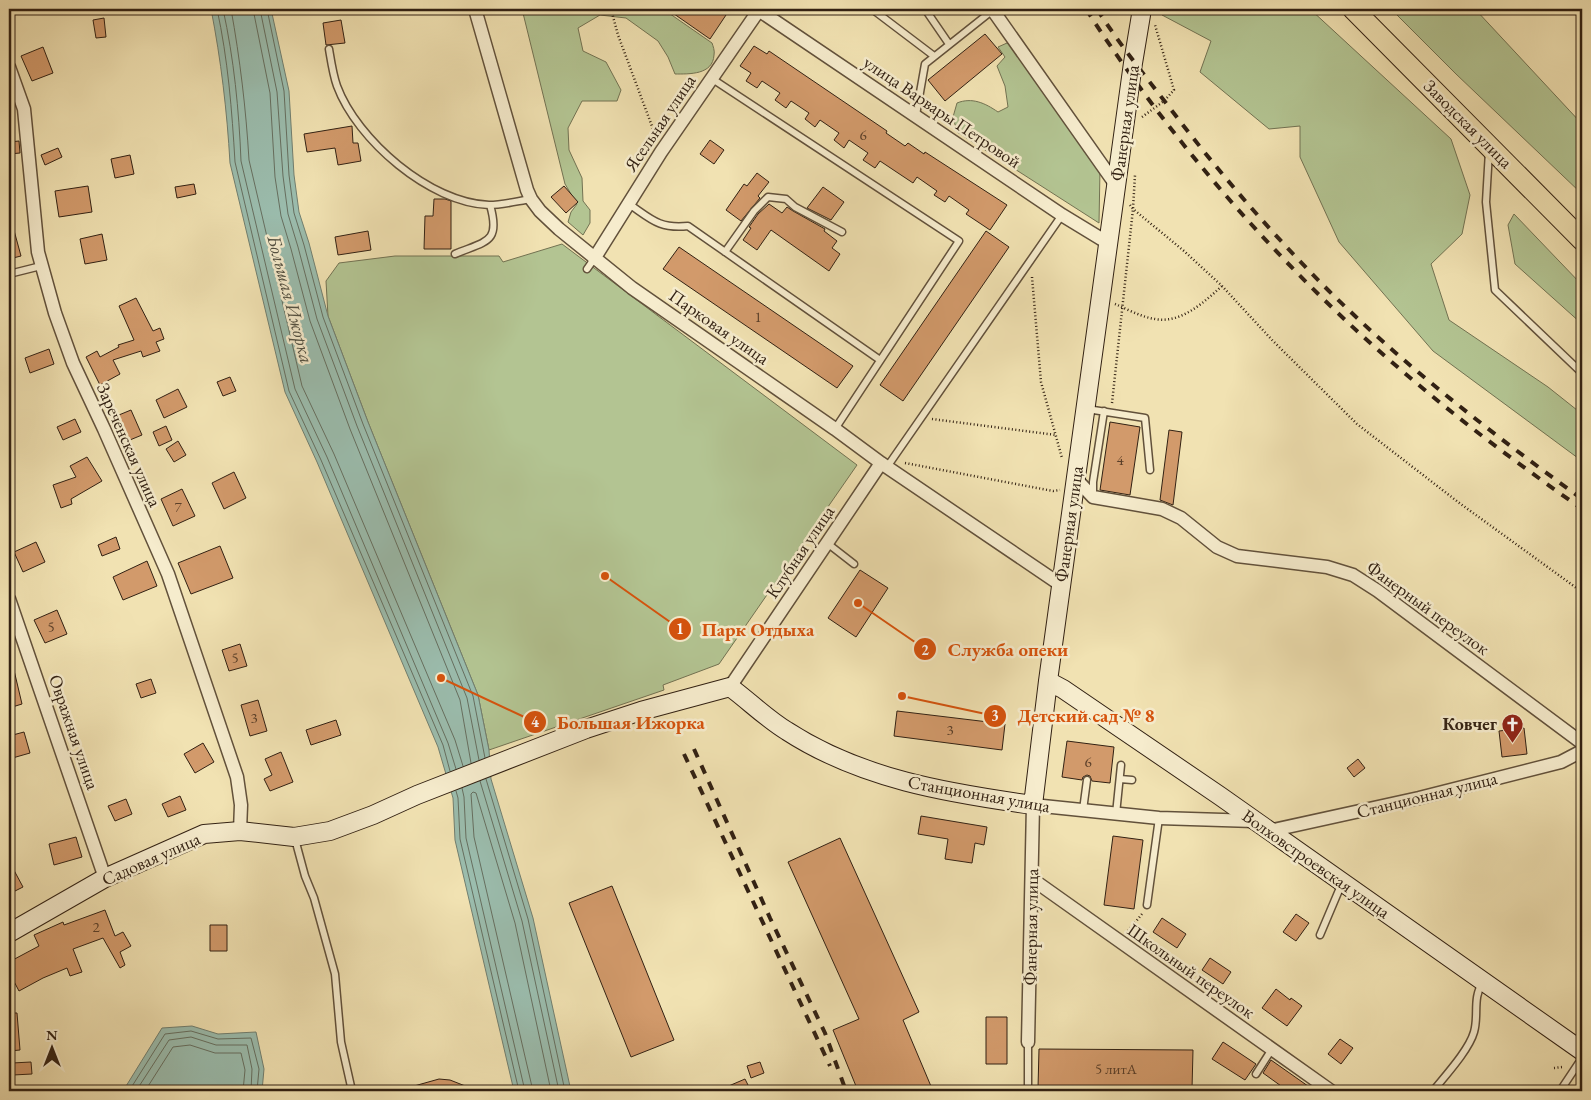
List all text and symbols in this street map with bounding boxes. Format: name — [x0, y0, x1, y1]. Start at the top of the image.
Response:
street label: улица Варвары Петровой — [859, 50, 1026, 173]
street label: Фанерная улица — [1105, 63, 1144, 182]
street label: Ясельная улица — [618, 69, 701, 176]
street label: Заводская улица — [1419, 74, 1518, 174]
house number: 6 — [859, 125, 867, 144]
water label: Большая Ижорка — [261, 231, 320, 366]
street label: Парковая улица — [665, 284, 774, 370]
house number: 1 — [754, 307, 762, 326]
street label: Зареченская улица — [92, 379, 167, 511]
house number: 4 — [1116, 450, 1124, 469]
street label: Фанерная улица — [1049, 464, 1088, 583]
house number: 7 — [174, 497, 182, 516]
street label: Клубная улица — [760, 500, 840, 603]
street label: Фанерный переулок — [1362, 555, 1494, 660]
callout: Парк Отдыха — [667, 612, 825, 646]
house number: 5 — [47, 617, 55, 636]
text: Парк Отдыха — [702, 617, 815, 642]
text: 1 — [676, 619, 684, 638]
callout: Служба опеки — [913, 632, 1078, 666]
text: Служба опеки — [948, 637, 1068, 662]
text: 2 — [921, 640, 929, 659]
house number: 5 — [231, 648, 239, 667]
street label: Овражная улица — [44, 671, 105, 793]
callout: Детский сад № 8 — [982, 699, 1164, 733]
text: Детский сад № 8 — [1017, 703, 1155, 728]
callout: Большая Ижорка — [523, 705, 715, 739]
text: 3 — [991, 706, 999, 725]
house number: 3 — [250, 708, 258, 727]
text: Большая Ижорка — [557, 710, 706, 735]
text: 4 — [531, 712, 540, 731]
place label: Ковчег — [1442, 712, 1497, 735]
church icon: Ковчег — [1501, 712, 1525, 743]
house number: 3 — [946, 720, 954, 739]
house number: 6 — [1084, 752, 1092, 771]
street label: Станционная улица — [1354, 766, 1500, 823]
street label: Станционная улица — [906, 770, 1053, 817]
street label: Волховстроевская улица — [1238, 804, 1395, 924]
street label: Садовая улица — [98, 826, 204, 891]
street label: Фанерная улица — [1018, 868, 1043, 986]
house number: 2 — [92, 917, 100, 936]
street label: Школьный переулок — [1123, 918, 1260, 1023]
north arrow — [28, 1022, 78, 1072]
text: N — [46, 1026, 58, 1044]
house number: 5 литА — [1095, 1059, 1138, 1078]

